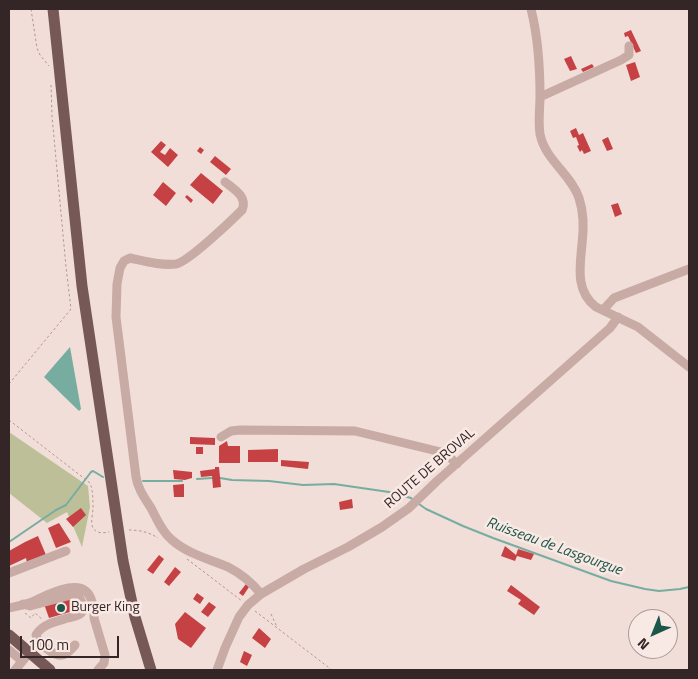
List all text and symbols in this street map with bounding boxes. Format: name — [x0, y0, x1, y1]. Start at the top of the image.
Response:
street label: ROUTE DE BROVAL — [381, 425, 479, 513]
water label: Ruisseau de Lasgourgue — [484, 514, 624, 580]
place label: Burger King — [71, 600, 140, 616]
marker: Burger King — [55, 602, 67, 614]
north arrow — [628, 609, 678, 659]
scale bar — [22, 626, 121, 658]
text: 100 m — [28, 633, 69, 656]
text: N — [632, 634, 654, 655]

